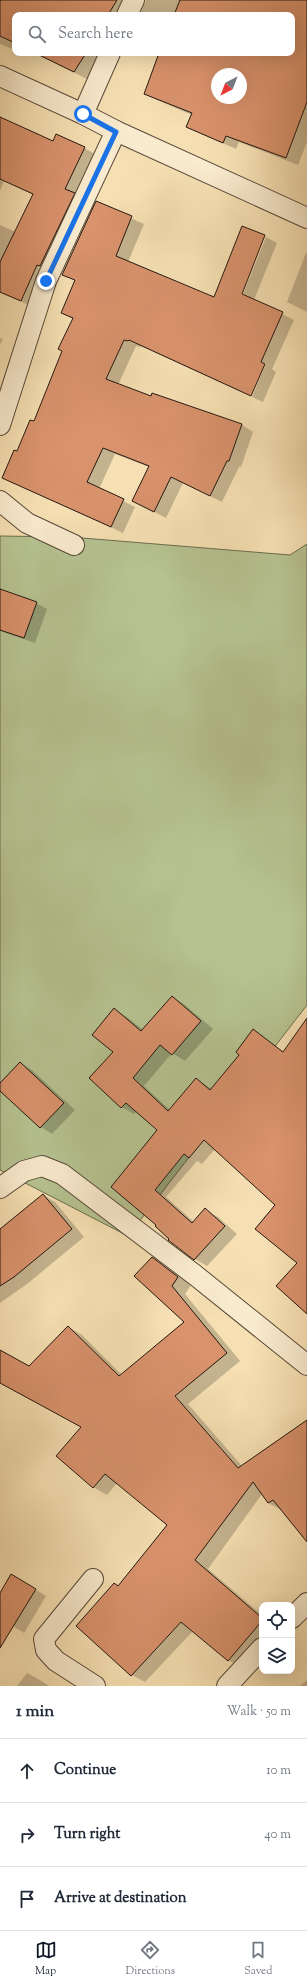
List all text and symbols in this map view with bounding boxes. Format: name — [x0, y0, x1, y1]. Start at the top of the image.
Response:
search box — [12, 12, 295, 56]
icon: search — [26, 23, 48, 45]
text: Search here — [58, 24, 133, 45]
north arrow — [211, 68, 247, 104]
route start — [74, 105, 92, 123]
route end — [37, 272, 55, 290]
map controls — [259, 1602, 295, 1674]
button: locate — [259, 1602, 295, 1638]
button: layers — [259, 1638, 295, 1674]
text: 1 min — [16, 1700, 54, 1724]
text: Walk · 50 m — [227, 1703, 291, 1721]
icon: ahead — [16, 1760, 38, 1782]
text: Continue — [54, 1760, 116, 1781]
text: 10 m — [266, 1762, 291, 1780]
icon: right — [16, 1824, 38, 1846]
text: Turn right — [54, 1824, 120, 1845]
text: 40 m — [264, 1826, 291, 1844]
icon: arrive — [16, 1888, 38, 1910]
text: Arrive at destination — [54, 1888, 187, 1909]
tab: Map — [35, 1939, 57, 1979]
tab: Directions — [126, 1939, 175, 1979]
tab: Saved — [244, 1939, 272, 1979]

